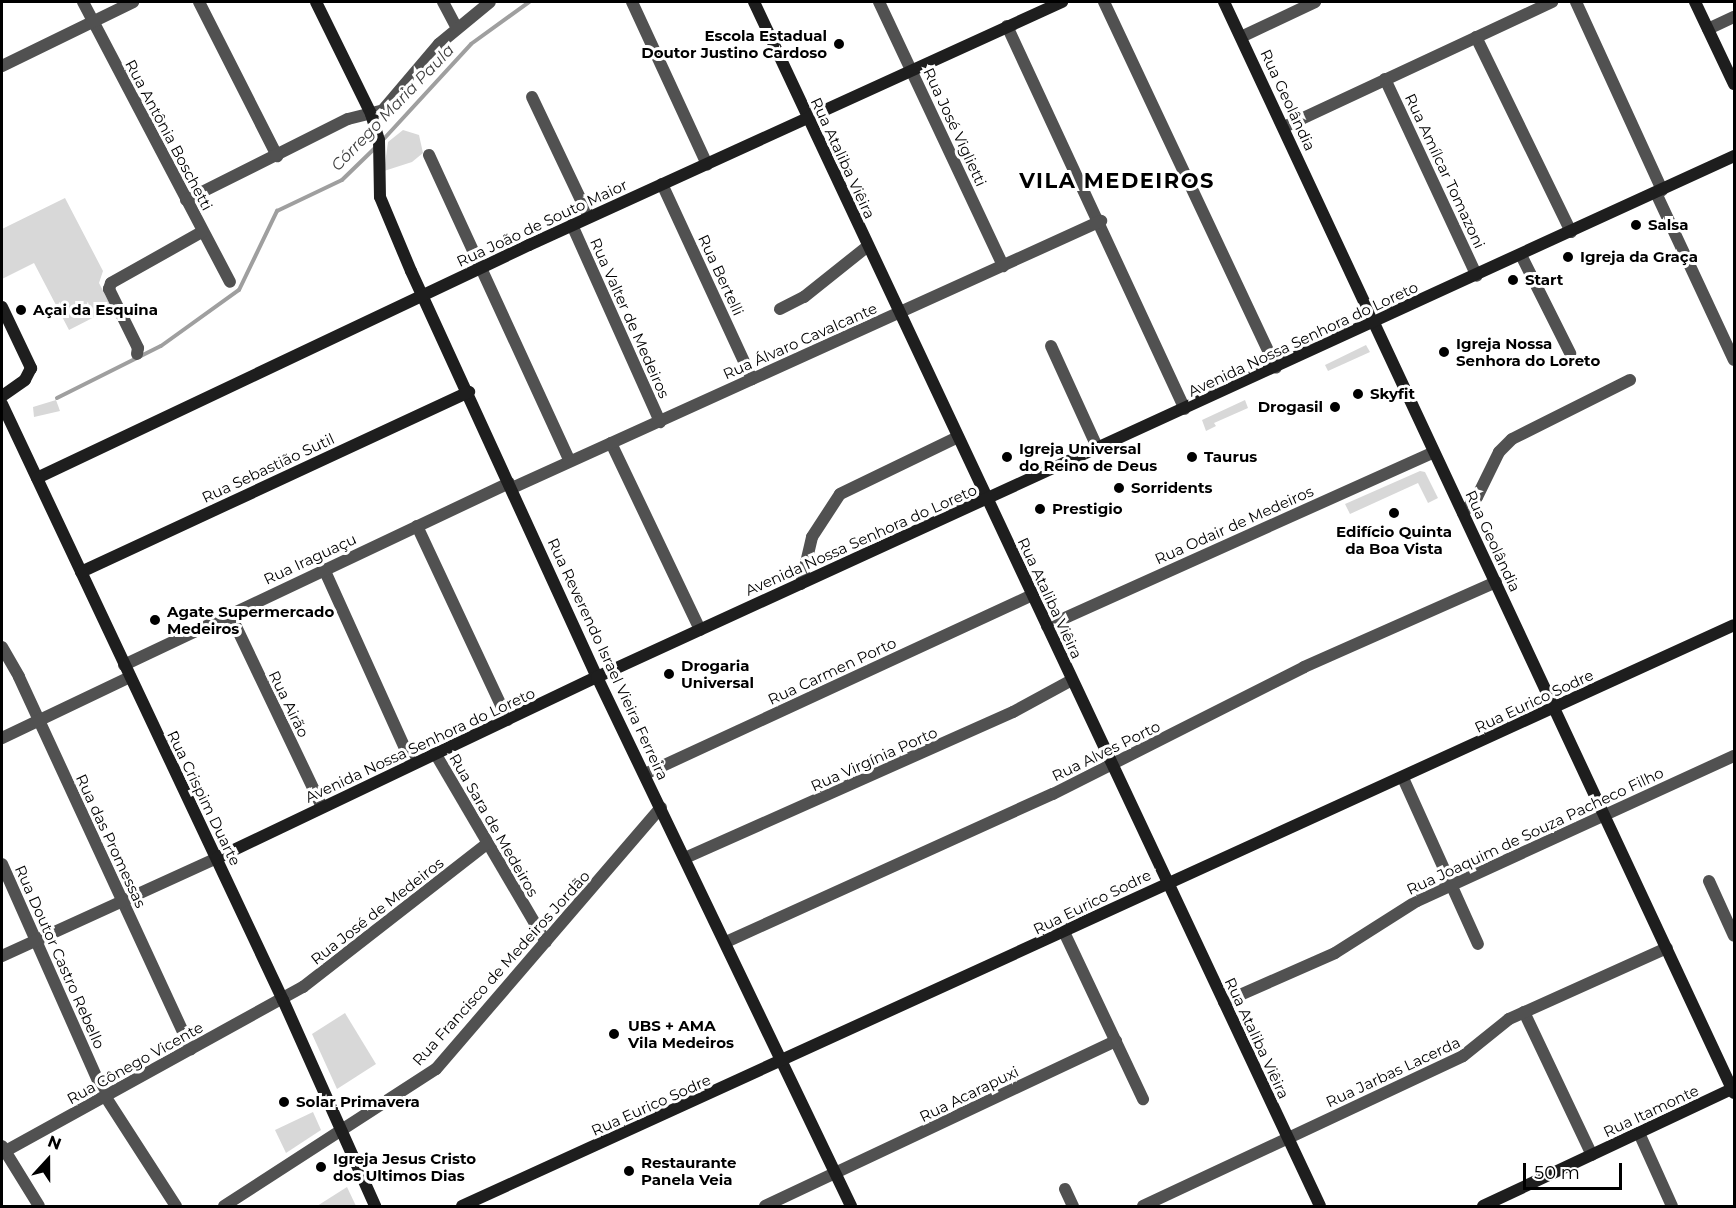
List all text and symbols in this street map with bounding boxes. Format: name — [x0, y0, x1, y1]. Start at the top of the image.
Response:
place label: Escola Estadual Doutor Justino Cardoso — [641, 26, 827, 61]
marker: Escola Estadual Doutor Justino Cardoso — [832, 37, 846, 51]
water label: Córrego Maria Paula — [328, 41, 458, 175]
street label: Rua Geolândia — [1257, 46, 1319, 154]
street label: Rua Antônia Boschetti — [122, 56, 216, 214]
street label: Rua José Viglietti — [920, 65, 990, 189]
street label: Rua Amílcar Tomazoni — [1401, 91, 1489, 251]
street label: Rua Ataliba Viêira — [807, 95, 879, 221]
district label: VILA MEDEIROS — [1019, 168, 1215, 194]
street label: Rua João de Souto Maior — [454, 175, 630, 271]
place label: Salsa — [1648, 216, 1689, 234]
marker: Salsa — [1629, 218, 1643, 232]
street label: Rua Bertelli — [694, 232, 748, 318]
street label: Rua Valter de Medeiros — [587, 235, 673, 401]
place label: Igreja da Graça — [1580, 248, 1698, 266]
marker: Igreja da Graça — [1561, 250, 1575, 264]
place label: Start — [1525, 271, 1563, 289]
marker: Start — [1506, 273, 1520, 287]
street label: Avenida Nossa Senhora do Loreto — [1185, 278, 1421, 400]
street label: Rua Álvaro Cavalcante — [720, 299, 880, 383]
place label: Açai da Esquina — [33, 301, 158, 319]
marker: Açai da Esquina — [14, 303, 28, 317]
place label: Igreja Nossa Senhora do Loreto — [1456, 334, 1600, 369]
marker: Igreja Nossa Senhora do Loreto — [1437, 345, 1451, 359]
place label: Skyfit — [1370, 385, 1415, 403]
marker: Skyfit — [1351, 387, 1365, 401]
place label: Drogasil — [1258, 398, 1323, 416]
marker: Drogasil — [1328, 400, 1342, 414]
street label: Rua Sebastião Sutil — [199, 429, 337, 507]
place label: Igreja Universal do Reino de Deus — [1019, 439, 1157, 474]
place label: Taurus — [1204, 448, 1257, 466]
marker: Igreja Universal do Reino de Deus — [1000, 450, 1014, 464]
marker: Taurus — [1185, 450, 1199, 464]
place label: Sorridents — [1131, 479, 1212, 497]
street label: Avenida Nossa Senhora do Loreto — [743, 481, 979, 599]
marker: Sorridents — [1112, 481, 1126, 495]
street label: Rua Odair de Medeiros — [1152, 482, 1316, 568]
street label: Rua Geolândia — [1462, 487, 1524, 595]
place label: Prestigio — [1052, 500, 1122, 518]
marker: Prestigio — [1033, 502, 1047, 516]
marker: Edifício Quinta da Boa Vista — [1387, 506, 1401, 520]
place label: Edifício Quinta da Boa Vista — [1336, 522, 1452, 557]
street label: Rua Iraguaçu — [261, 530, 359, 588]
street label: Rua Reverendo Israel Vieira Ferreira — [544, 535, 672, 783]
street label: Rua Ataliba Viêira — [1014, 535, 1086, 661]
place label: Agate Supermercado Medeiros — [167, 602, 334, 637]
marker: Agate Supermercado Medeiros — [148, 613, 162, 627]
street label: Rua Carmen Porto — [765, 633, 899, 709]
place label: Drogaria Universal — [681, 656, 754, 691]
street label: Rua Eurico Sodre — [1472, 666, 1596, 736]
marker: Drogaria Universal — [662, 667, 676, 681]
street label: Rua Airão — [265, 668, 313, 740]
street label: Avenida Nossa Senhora do Loreto — [302, 684, 538, 806]
street label: Rua Alves Porto — [1049, 717, 1163, 785]
street label: Rua Virgínia Porto — [808, 723, 940, 795]
street label: Rua Crispim Duarte — [163, 728, 245, 868]
street label: Rua Sara de Medeiros — [446, 750, 542, 900]
street label: Rua Joaquim de Souza Pacheco Filho — [1404, 763, 1666, 899]
street label: Rua das Promessas — [72, 771, 150, 911]
street label: Rua José de Medeiros — [307, 854, 447, 968]
street label: Rua Doutor Castro Rebello — [11, 862, 109, 1052]
street label: Rua Eurico Sodre — [1030, 866, 1154, 938]
street label: Rua Francisco de Medeiros Jordão — [409, 867, 593, 1069]
street label: Rua Ataliba Viêira — [1221, 975, 1293, 1101]
place label: UBS + AMA Vila Medeiros — [628, 1016, 734, 1051]
street label: Rua Cônego Vicente — [64, 1018, 206, 1108]
marker: UBS + AMA Vila Medeiros — [605, 1025, 623, 1043]
street label: Rua Jarbas Lacerda — [1323, 1033, 1463, 1111]
street label: Rua Acarapuxi — [916, 1062, 1022, 1126]
street label: Rua Eurico Sodre — [588, 1071, 714, 1139]
street label: Rua Itamonte — [1600, 1081, 1702, 1141]
place label: Solar Primavera — [296, 1093, 420, 1111]
marker: Solar Primavera — [277, 1095, 291, 1109]
north arrow — [18, 1130, 78, 1190]
text: N — [45, 1132, 64, 1154]
place label: Igreja Jesus Cristo dos Ultimos Dias — [333, 1149, 476, 1184]
scale bar — [1526, 1151, 1625, 1189]
place label: Restaurante Panela Veia — [641, 1153, 737, 1188]
marker: Igreja Jesus Cristo dos Ultimos Dias — [314, 1160, 328, 1174]
text: 50 m — [1534, 1162, 1580, 1184]
marker: Restaurante Panela Veia — [622, 1164, 636, 1178]

